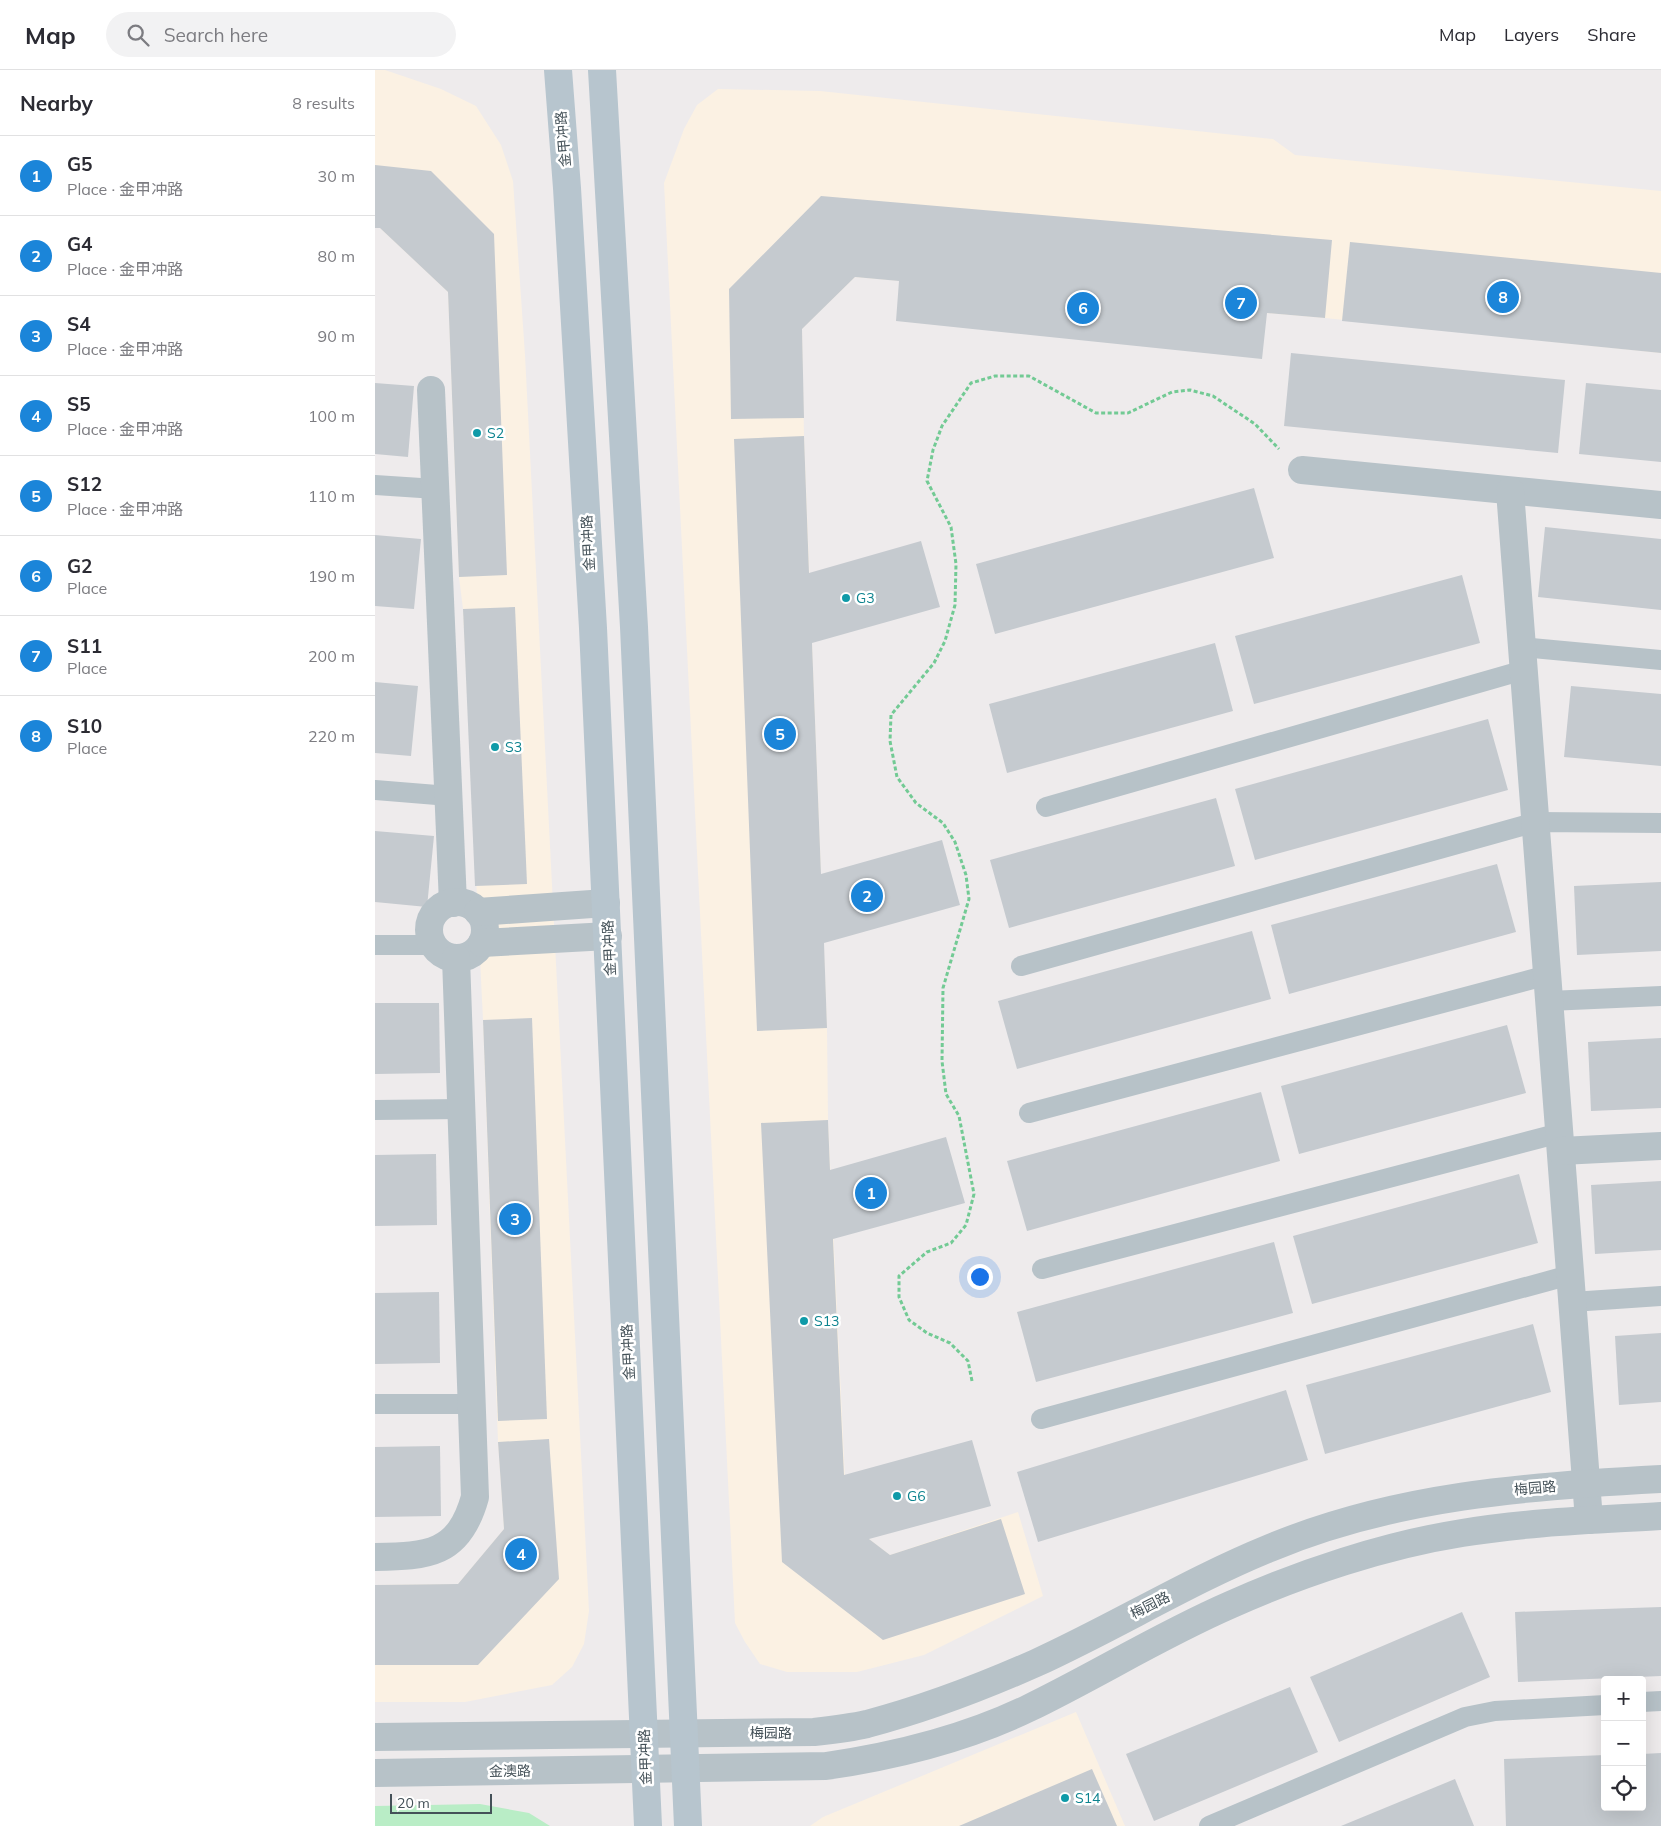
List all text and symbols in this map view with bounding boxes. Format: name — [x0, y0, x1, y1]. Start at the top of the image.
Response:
search box — [106, 12, 456, 57]
text: Map — [25, 20, 76, 50]
icon: search — [124, 21, 152, 49]
text: Search here — [164, 23, 268, 47]
text: Map — [1439, 23, 1476, 46]
text: Layers — [1504, 23, 1559, 46]
text: Share — [1587, 23, 1636, 46]
text: Nearby — [20, 90, 93, 116]
text: 8 results — [292, 93, 355, 113]
street label: 金甲冲路 — [552, 110, 574, 168]
text: G5 — [67, 152, 92, 176]
text: 1 — [31, 166, 41, 186]
text: 30 m — [318, 166, 355, 186]
text: Place · 金甲冲路 — [67, 179, 183, 199]
text: G4 — [67, 232, 92, 256]
text: 2 — [31, 246, 41, 266]
text: 80 m — [318, 246, 355, 266]
text: Place · 金甲冲路 — [67, 259, 183, 279]
pin: 8 — [1487, 278, 1519, 316]
pin: 7 — [1225, 284, 1257, 322]
pin: 6 — [1067, 289, 1099, 327]
text: S4 — [67, 312, 91, 336]
text: 3 — [31, 326, 41, 346]
text: 90 m — [318, 326, 355, 346]
text: Place · 金甲冲路 — [67, 339, 183, 359]
text: S5 — [67, 392, 91, 416]
text: 4 — [31, 406, 41, 426]
text: 100 m — [308, 406, 355, 426]
text: Place · 金甲冲路 — [67, 419, 183, 439]
place label: S2 — [487, 424, 504, 442]
marker: S2 — [471, 427, 483, 439]
text: S12 — [67, 472, 102, 496]
text: 5 — [31, 486, 41, 506]
text: 110 m — [308, 486, 355, 506]
text: Place · 金甲冲路 — [67, 499, 183, 519]
street label: 金甲冲路 — [578, 515, 598, 571]
text: G2 — [67, 554, 92, 578]
text: 6 — [31, 566, 41, 586]
text: 190 m — [308, 566, 355, 586]
text: Place — [67, 578, 107, 598]
place label: G3 — [856, 589, 875, 607]
marker: G3 — [840, 592, 852, 604]
text: S11 — [67, 634, 102, 658]
text: 7 — [31, 646, 41, 666]
text: 200 m — [308, 646, 355, 666]
text: Place — [67, 658, 107, 678]
text: S10 — [67, 714, 102, 738]
pin: 5 — [764, 715, 796, 753]
text: 8 — [31, 726, 41, 746]
text: 220 m — [308, 726, 355, 746]
text: Place — [67, 738, 107, 758]
place label: S3 — [505, 738, 522, 756]
marker: S3 — [489, 741, 501, 753]
pin: 2 — [851, 877, 883, 915]
street label: 金甲冲路 — [599, 920, 619, 976]
pin: 1 — [855, 1174, 887, 1212]
pin: 3 — [499, 1200, 531, 1238]
your location — [967, 1264, 993, 1290]
place label: S13 — [814, 1312, 840, 1330]
marker: S13 — [798, 1315, 810, 1327]
street label: 金甲冲路 — [618, 1324, 638, 1380]
street label: 梅园路 — [1513, 1477, 1557, 1499]
place label: G6 — [907, 1487, 926, 1505]
marker: G6 — [891, 1490, 903, 1502]
pin: 4 — [505, 1535, 537, 1573]
street label: 梅园路 — [1127, 1587, 1173, 1623]
map controls — [1601, 1676, 1646, 1811]
button: + — [1601, 1676, 1646, 1721]
button: − — [1601, 1721, 1646, 1766]
street label: 梅园路 — [750, 1724, 792, 1742]
street label: 金甲冲路 — [635, 1729, 655, 1785]
street label: 金澳路 — [489, 1762, 531, 1780]
button: locate — [1601, 1766, 1646, 1811]
place label: S14 — [1075, 1789, 1101, 1807]
scale bar — [390, 1791, 493, 1814]
marker: S14 — [1059, 1792, 1071, 1804]
text: 20 m — [397, 1794, 430, 1812]

